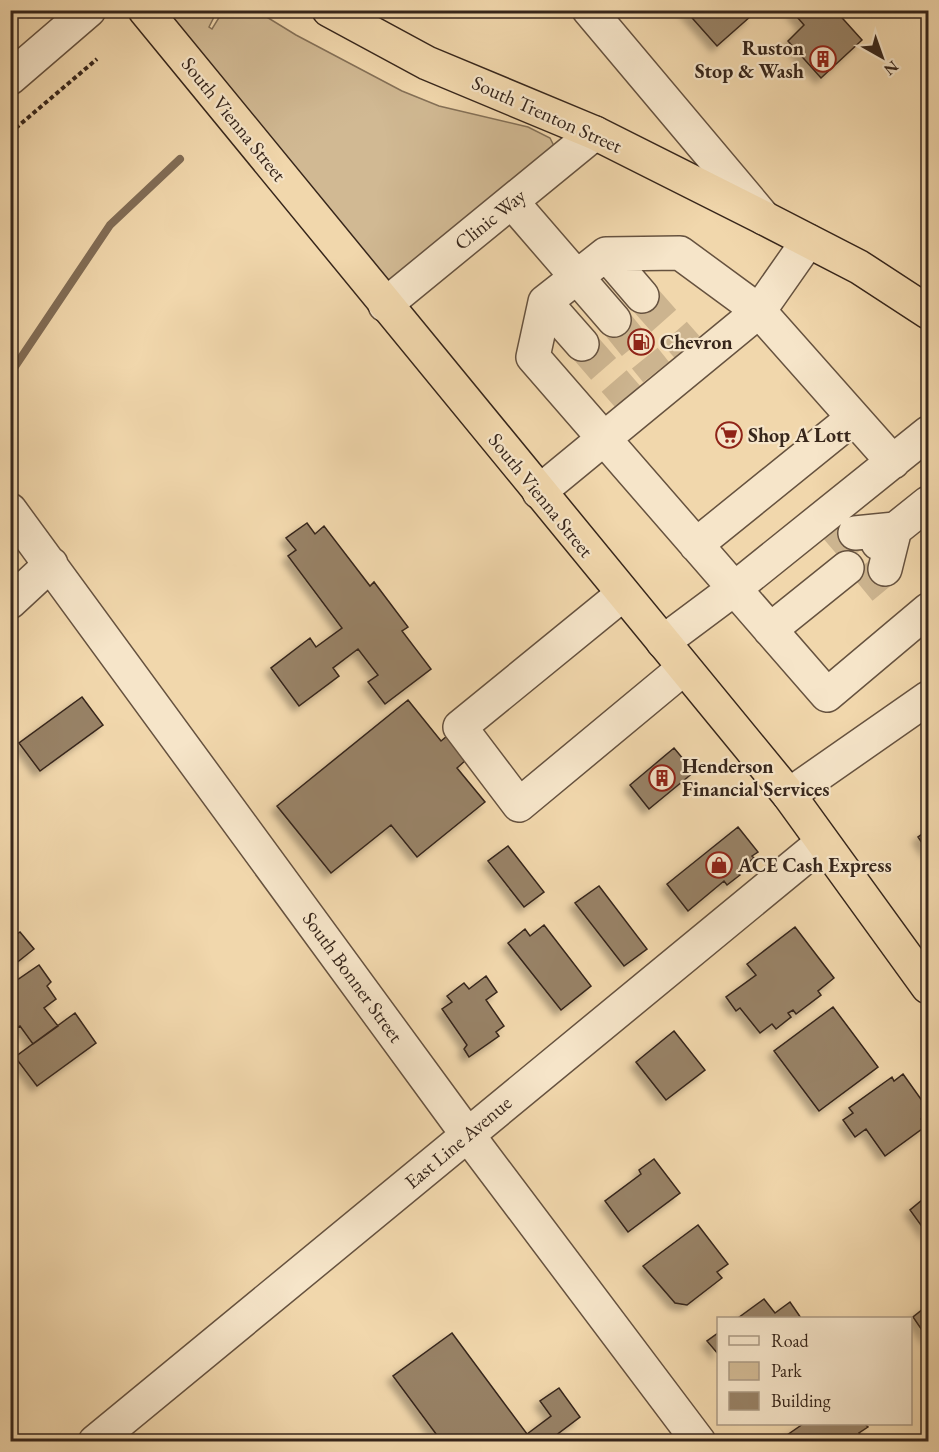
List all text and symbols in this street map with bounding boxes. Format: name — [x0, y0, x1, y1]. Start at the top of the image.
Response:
north arrow — [852, 27, 912, 87]
place label: Ruston Stop & Wash — [695, 35, 804, 84]
building icon: Ruston Stop & Wash — [808, 44, 838, 74]
street label: South Vienna Street — [176, 51, 293, 187]
text: N — [880, 56, 903, 80]
street label: South Trenton Street — [468, 69, 627, 159]
street label: Clinic Way — [449, 182, 531, 256]
fuel station icon: Chevron — [626, 327, 656, 357]
place label: Chevron — [660, 329, 733, 355]
supermarket icon: Shop A Lott — [714, 420, 744, 450]
place label: Shop A Lott — [748, 422, 851, 448]
street label: South Vienna Street — [483, 427, 600, 563]
place label: Henderson Financial Services — [682, 753, 830, 802]
building icon: Henderson Financial Services — [647, 763, 677, 793]
shop icon: ACE Cash Express — [704, 850, 734, 880]
place label: ACE Cash Express — [737, 852, 892, 878]
street label: South Bonner Street — [297, 906, 410, 1048]
street label: East Line Avenue — [399, 1090, 517, 1194]
legend — [717, 1317, 912, 1425]
text: Road — [771, 1329, 810, 1352]
text: Park — [771, 1359, 802, 1382]
text: Building — [771, 1389, 831, 1412]

